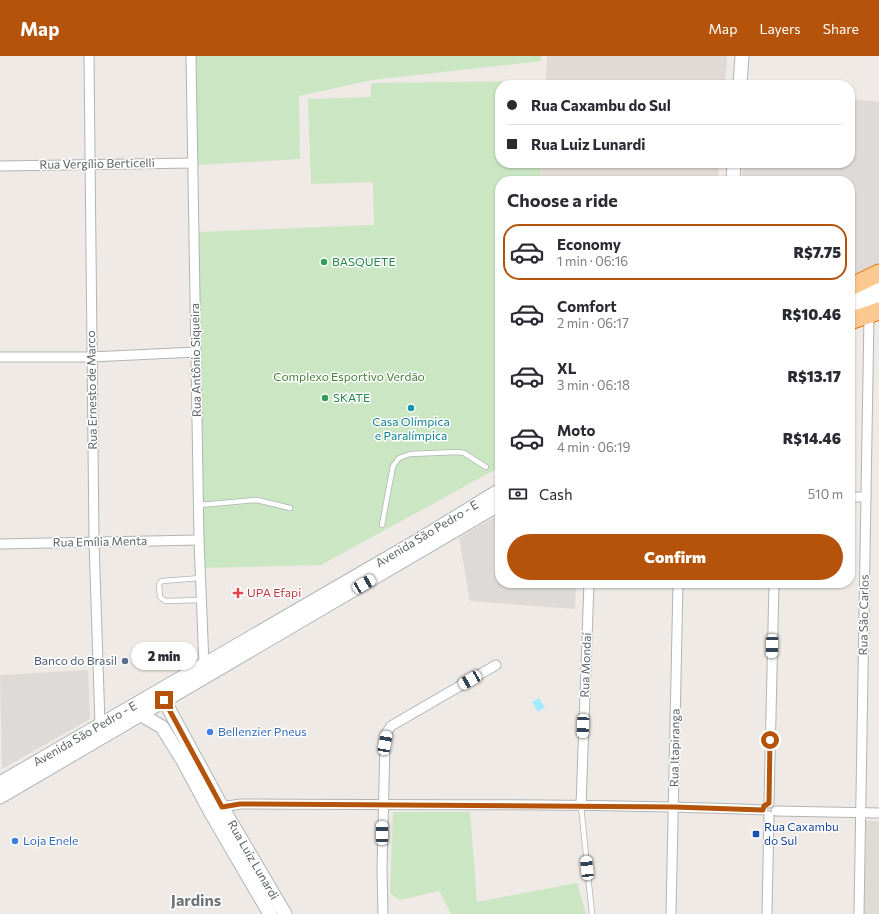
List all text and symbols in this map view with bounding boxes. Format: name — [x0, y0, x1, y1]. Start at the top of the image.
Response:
text: Map — [20, 17, 59, 40]
text: Map — [709, 20, 737, 37]
text: Layers — [759, 20, 801, 37]
text: Share — [823, 20, 859, 37]
text: Rua Caxambu do Sul — [531, 96, 671, 114]
text: Rua Luiz Lunardi — [531, 135, 645, 153]
street label: Rua Vergílio Berticelli — [39, 155, 155, 171]
text: Choose a ride — [507, 189, 618, 211]
icon: car — [509, 234, 545, 270]
text: Economy — [557, 235, 621, 253]
text: R$7.75 — [793, 243, 841, 261]
text: 1 min · 06:16 — [557, 253, 628, 269]
place label: BASQUETE — [332, 254, 396, 268]
marker: BASQUETE — [319, 257, 329, 267]
icon: car — [509, 296, 545, 332]
text: Comfort — [557, 297, 617, 315]
street label: Rua Antônio Siqueira — [187, 303, 203, 417]
text: R$10.46 — [782, 305, 841, 323]
text: 2 min · 06:17 — [557, 315, 629, 331]
street label: Rua Ernesto de Marco — [83, 330, 99, 450]
icon: car — [509, 358, 545, 394]
text: XL — [557, 359, 576, 377]
text: R$13.17 — [788, 367, 841, 385]
park label: Complexo Esportivo Verdão — [273, 369, 425, 383]
text: 3 min · 06:18 — [557, 377, 630, 393]
place label: SKATE — [333, 390, 370, 404]
marker: SKATE — [320, 393, 330, 403]
marker: Casa Olímpica e Paralímpica — [406, 403, 416, 413]
place label: Casa Olímpica e Paralímpica — [372, 414, 450, 442]
icon: car — [509, 420, 545, 456]
text: Moto — [557, 421, 596, 439]
text: R$14.46 — [783, 429, 841, 447]
text: 4 min · 06:19 — [557, 439, 630, 455]
icon: cash — [507, 483, 529, 505]
text: Cash — [539, 485, 573, 503]
text: 510 m — [808, 486, 843, 502]
street label: Avenida São Pedro - E — [373, 497, 480, 569]
street label: Rua Emília Menta — [53, 533, 147, 549]
button: Confirm — [507, 534, 843, 580]
car — [351, 573, 377, 595]
street label: Rua São Carlos — [855, 574, 871, 656]
place label: UPA Efapi — [247, 585, 301, 599]
marker: UPA Efapi — [232, 587, 244, 599]
street label: Rua Mondaí — [577, 631, 593, 698]
car — [766, 634, 778, 658]
callout: 2 min — [131, 642, 197, 670]
text: 2 min — [148, 648, 180, 664]
place label: Banco do Brasil — [34, 653, 117, 667]
marker: Banco do Brasil — [120, 656, 130, 666]
car — [457, 669, 483, 691]
route end — [155, 691, 173, 709]
street label: Avenida São Pedro - E — [30, 698, 139, 769]
street label: Rua Itapiranga — [666, 709, 682, 787]
car — [577, 714, 589, 738]
place label: Bellenzier Pneus — [218, 724, 307, 738]
marker: Bellenzier Pneus — [205, 727, 215, 737]
car — [377, 730, 393, 756]
route start — [761, 731, 779, 749]
street label: Rua Luiz Lunardi — [225, 817, 282, 902]
place label: Rua Caxambu do Sul — [764, 819, 839, 847]
car — [376, 821, 388, 845]
marker: Rua Caxambu do Sul — [751, 829, 761, 839]
place label: Loja Enele — [23, 833, 78, 847]
marker: Loja Enele — [10, 836, 20, 846]
car — [580, 855, 594, 881]
district label: Jardins — [171, 890, 221, 909]

